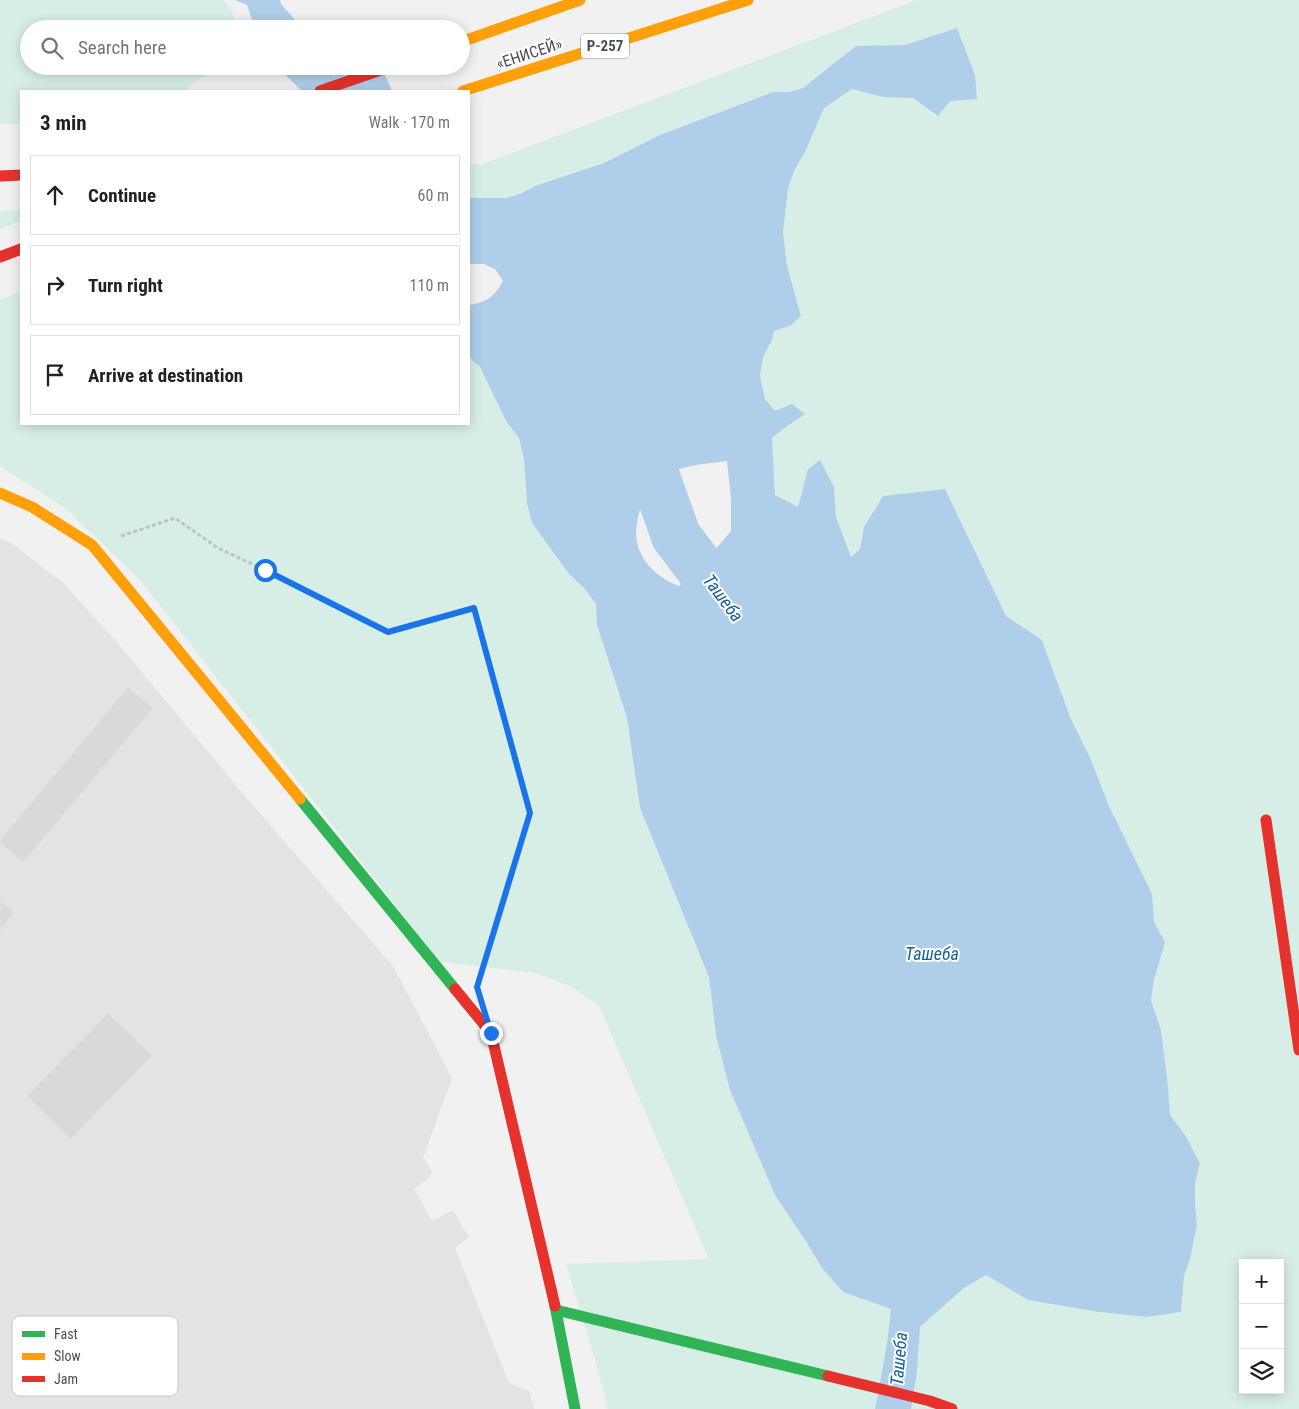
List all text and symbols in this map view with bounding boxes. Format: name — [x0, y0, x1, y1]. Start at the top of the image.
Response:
search box — [20, 20, 470, 75]
icon: search — [38, 34, 66, 62]
street label: «ЕНИСЕЙ» — [494, 34, 565, 73]
road number: Р-257 — [581, 34, 629, 58]
text: Search here — [78, 36, 166, 59]
text: 3 min — [40, 111, 87, 135]
text: Walk · 170 m — [369, 113, 450, 132]
icon: ahead — [41, 181, 69, 209]
text: Continue — [88, 184, 156, 207]
text: 60 m — [417, 186, 449, 205]
icon: right — [41, 271, 69, 299]
text: Turn right — [88, 274, 163, 297]
text: 110 m — [410, 276, 449, 295]
icon: arrive — [41, 361, 69, 389]
text: Arrive at destination — [88, 364, 243, 387]
route start — [254, 559, 277, 582]
water label: Ташеба — [699, 570, 748, 625]
water label: Ташеба — [905, 943, 959, 964]
route end — [480, 1022, 503, 1045]
map controls — [1239, 1259, 1284, 1394]
button: + — [1239, 1259, 1284, 1304]
button: − — [1239, 1304, 1284, 1349]
legend — [12, 1316, 178, 1396]
text: Fast — [54, 1326, 78, 1342]
water label: Ташеба — [886, 1331, 911, 1387]
text: Slow — [54, 1348, 81, 1364]
button: layers — [1239, 1349, 1284, 1394]
text: Jam — [54, 1371, 78, 1387]

